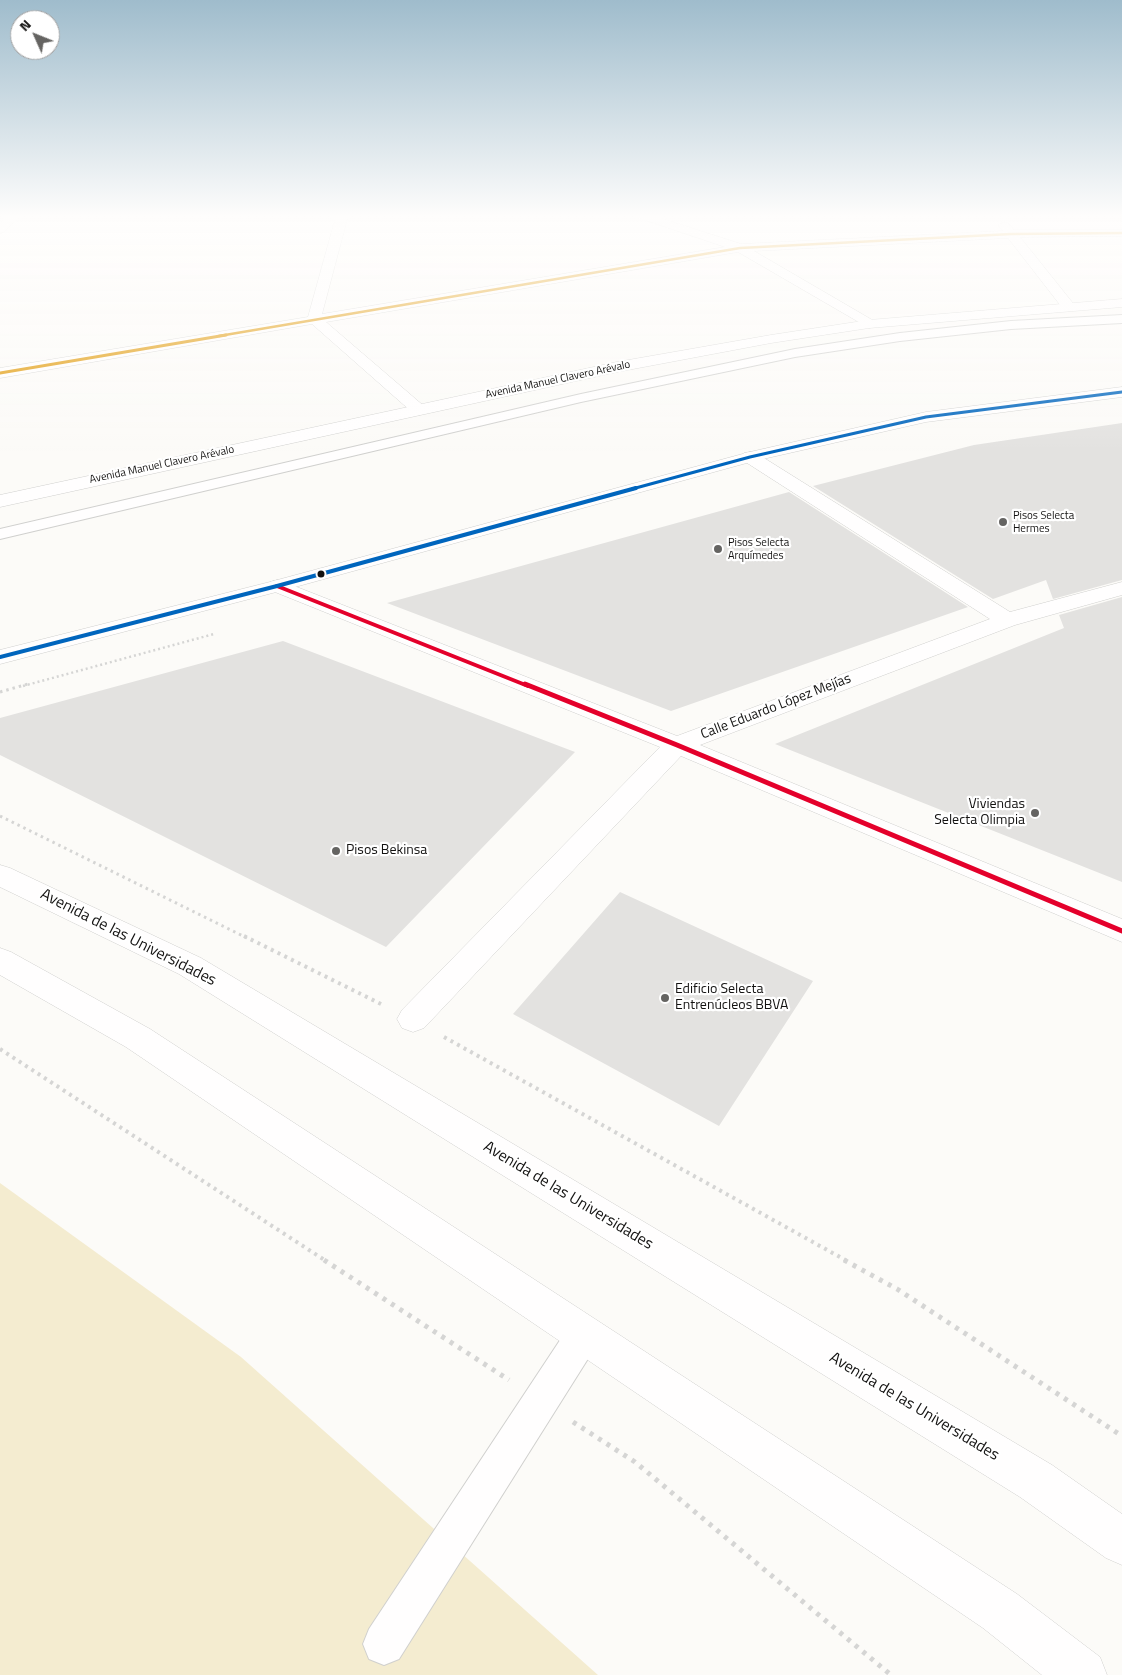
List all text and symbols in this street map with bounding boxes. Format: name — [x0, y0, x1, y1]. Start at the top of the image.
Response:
north arrow — [10, 10, 60, 60]
text: N — [14, 14, 35, 36]
street label: Avenida Manuel Clavero Arévalo — [484, 358, 632, 402]
street label: Avenida Manuel Clavero Arévalo — [88, 443, 236, 487]
place label: Pisos Selecta Hermes — [1013, 509, 1074, 535]
marker: Pisos Selecta Hermes — [997, 516, 1009, 528]
place label: Pisos Selecta Arquímedes — [728, 536, 789, 562]
marker: Pisos Selecta Arquímedes — [712, 543, 724, 555]
unlabelled marker — [316, 569, 326, 579]
street label: Calle Eduardo López Mejías — [698, 671, 854, 743]
place label: Viviendas Selecta Olimpia — [934, 797, 1025, 830]
marker: Viviendas Selecta Olimpia — [1029, 807, 1041, 819]
place label: Pisos Bekinsa — [346, 843, 427, 859]
marker: Pisos Bekinsa — [330, 845, 342, 857]
street label: Avenida de las Universidades — [37, 885, 219, 991]
place label: Edificio Selecta Entrenúcleos BBVA — [675, 982, 788, 1014]
marker: Edificio Selecta Entrenúcleos BBVA — [659, 992, 671, 1004]
street label: Avenida de las Universidades — [480, 1138, 656, 1254]
street label: Avenida de las Universidades — [826, 1349, 1002, 1465]

